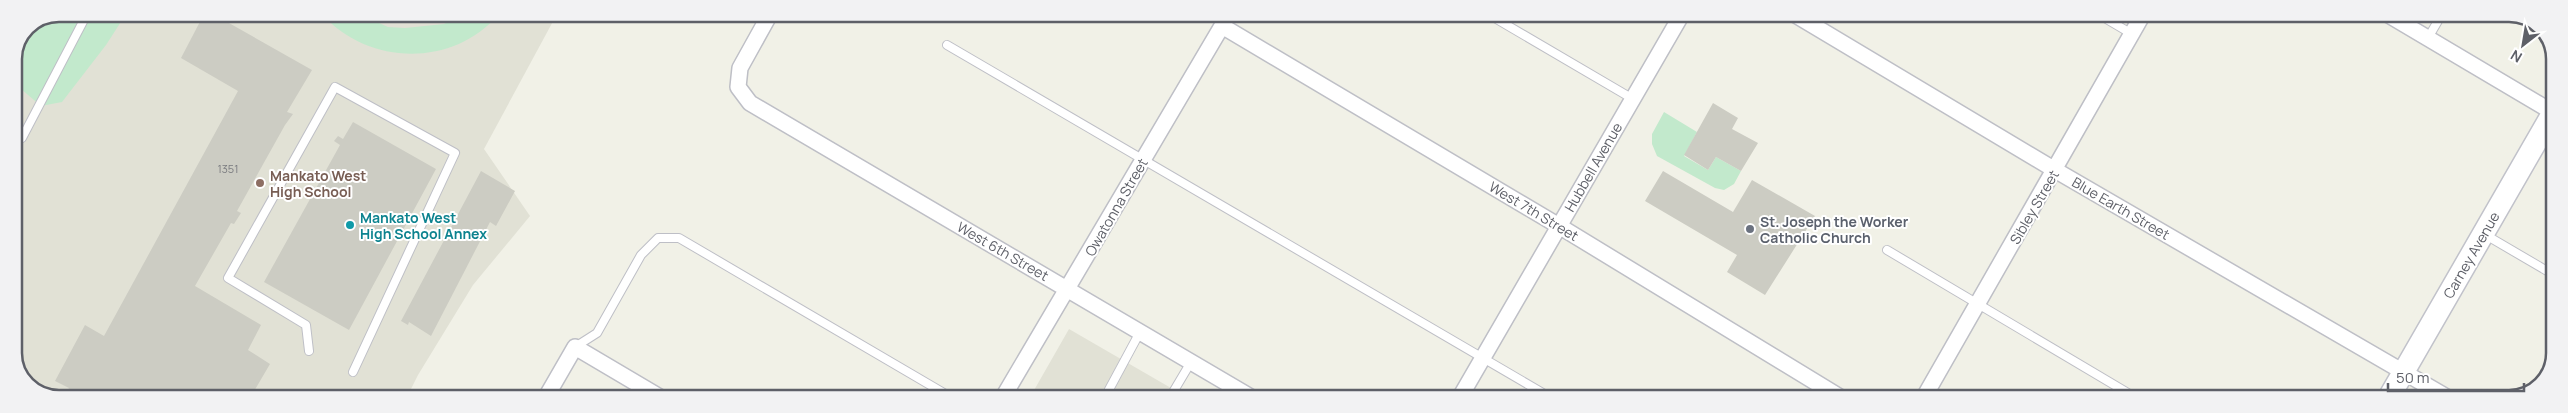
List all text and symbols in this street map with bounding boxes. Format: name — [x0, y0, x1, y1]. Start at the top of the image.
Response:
north arrow — [2498, 20, 2548, 70]
text: N — [2507, 46, 2525, 67]
street label: Hubbell Avenue — [1560, 119, 1626, 215]
street label: Owatonna Street — [1080, 154, 1152, 259]
house number: 1351 — [217, 161, 239, 176]
place label: Mankato West High School — [270, 166, 366, 201]
street label: Sibley Street — [2005, 166, 2063, 248]
street label: Blue Earth Street — [2069, 172, 2174, 244]
marker: Mankato West High School — [254, 177, 266, 189]
street label: West 7th Street — [1486, 177, 1583, 245]
place label: Mankato West High School Annex — [360, 208, 487, 243]
street label: Carney Avenue — [2438, 208, 2504, 302]
place label: St. Joseph the Worker Catholic Church — [1760, 212, 1909, 247]
street label: West 6th Street — [954, 217, 1053, 285]
marker: Mankato West High School Annex — [344, 219, 356, 231]
marker: St. Joseph the Worker Catholic Church — [1744, 223, 1756, 235]
scale bar — [2388, 360, 2524, 392]
text: 50 m — [2396, 367, 2430, 388]

